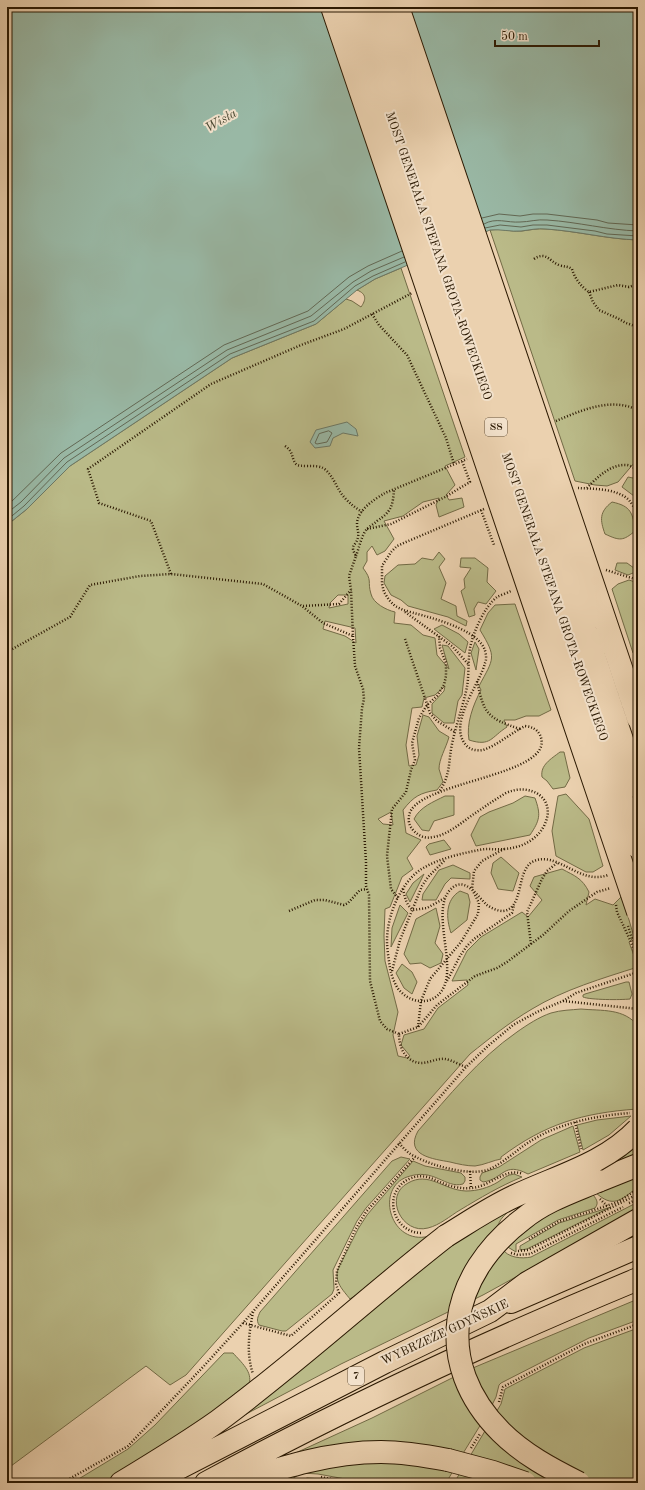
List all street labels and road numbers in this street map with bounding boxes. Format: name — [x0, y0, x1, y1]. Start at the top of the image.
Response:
street label: MOST GENERAŁA STEFANA GROTA-ROWECKIEGO — [383, 110, 493, 402]
road number: S8 — [485, 418, 507, 436]
street label: MOST GENERAŁA STEFANA GROTA-ROWECKIEGO — [499, 451, 609, 743]
street label: WYBRZEŻE GDYŃSKIE — [378, 1295, 510, 1368]
road number: 7 — [348, 1367, 364, 1385]

